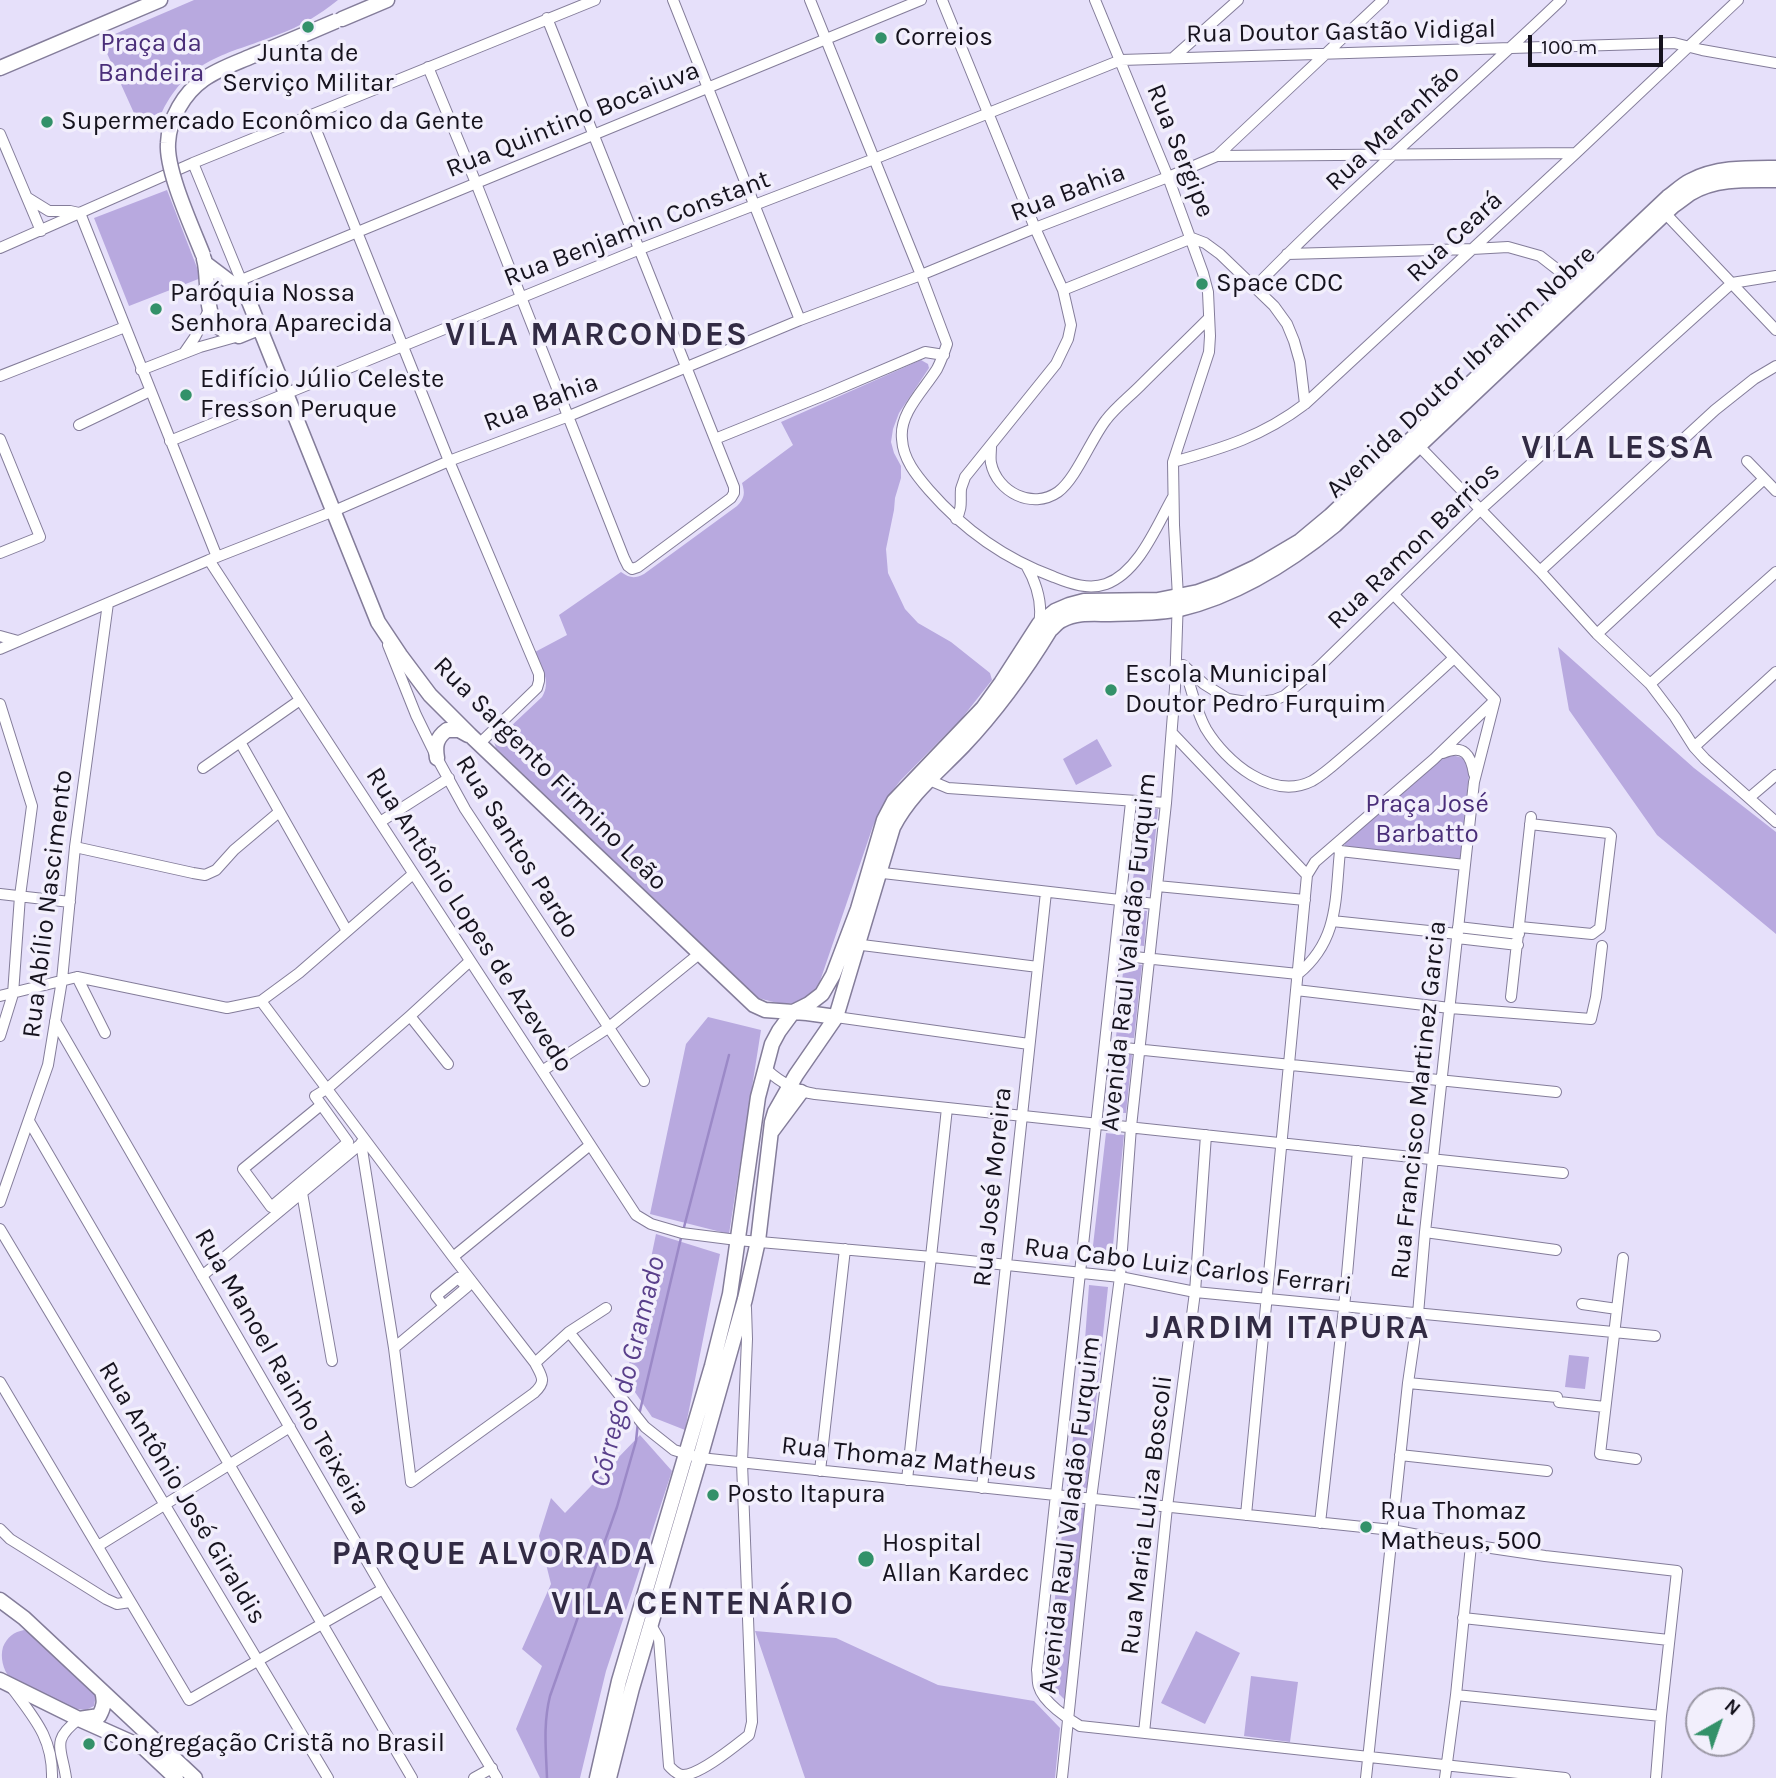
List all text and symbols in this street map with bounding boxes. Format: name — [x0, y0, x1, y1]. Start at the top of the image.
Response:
street label: Rua Doutor Gastão Vidigal — [1186, 14, 1496, 50]
marker: Junta de Serviço Militar — [300, 19, 316, 35]
scale bar — [1531, 21, 1666, 65]
place label: Correios — [895, 22, 993, 54]
park label: Praça da Bandeira — [98, 28, 204, 90]
marker: Correios — [873, 30, 889, 46]
text: 100 m — [1541, 35, 1598, 59]
place label: Junta de Serviço Militar — [222, 38, 394, 100]
street label: Rua Quintino Bocaiuva — [442, 55, 704, 185]
street label: Rua Maranhão — [1319, 58, 1467, 198]
street label: Rua Sergipe — [1139, 80, 1221, 222]
place label: Supermercado Econômico da Gente — [61, 106, 484, 138]
marker: Supermercado Econômico da Gente — [39, 114, 55, 130]
street label: Rua Bahia — [1006, 157, 1130, 229]
street label: Rua Benjamin Constant — [499, 164, 775, 294]
street label: Rua Ceará — [1401, 185, 1509, 289]
street label: Avenida Doutor Ibrahim Nobre — [1320, 239, 1602, 505]
place label: Space CDC — [1216, 268, 1343, 300]
marker: Space CDC — [1194, 276, 1210, 292]
place label: Paróquia Nossa Senhora Aparecida — [170, 278, 393, 340]
marker: Paróquia Nossa Senhora Aparecida — [148, 301, 164, 317]
district label: VILA MARCONDES — [447, 316, 747, 356]
place label: Edifício Júlio Celeste Fresson Peruque — [200, 364, 444, 426]
street label: Rua Bahia — [479, 367, 603, 439]
marker: Edifício Júlio Celeste Fresson Peruque — [178, 387, 194, 403]
district label: VILA LESSA — [1522, 429, 1714, 469]
street label: Rua Ramon Barrios — [1321, 456, 1507, 636]
street label: Rua Sargento Firmino Leão — [427, 651, 673, 897]
place label: Escola Municipal Doutor Pedro Furquim — [1125, 659, 1386, 720]
marker: Escola Municipal Doutor Pedro Furquim — [1103, 682, 1119, 698]
street label: Rua Santos Pardo — [448, 750, 586, 944]
street label: Rua Antônio Lopes de Azevedo — [359, 762, 579, 1078]
street label: Rua Abílio Nascimento — [16, 768, 80, 1040]
street label: Avenida Raul Valadão Furquim — [1095, 771, 1163, 1133]
park label: Praça José Barbatto — [1365, 789, 1489, 850]
street label: Rua Francisco Martinez Garcia — [1385, 919, 1453, 1281]
street label: Rua José Moreira — [967, 1086, 1019, 1288]
street label: Rua Manoel Rainho Teixeira — [187, 1223, 377, 1521]
street label: Rua Cabo Luiz Carlos Ferrari — [1022, 1231, 1354, 1303]
water label: Córrego do Gramado — [583, 1253, 673, 1491]
district label: JARDIM ITAPURA — [1147, 1309, 1429, 1349]
street label: Avenida Raul Valadão Furquim — [1033, 1334, 1107, 1696]
street label: Rua Antônio José Giraldis — [91, 1356, 273, 1630]
street label: Rua Maria Luiza Boscoli — [1114, 1374, 1180, 1656]
street label: Rua Thomaz Matheus — [780, 1430, 1038, 1488]
place label: Posto Itapura — [727, 1479, 885, 1511]
marker: Posto Itapura — [705, 1487, 721, 1503]
place label: Rua Thomaz Matheus, 500 — [1380, 1496, 1542, 1558]
marker: Rua Thomaz Matheus, 500 — [1358, 1519, 1374, 1535]
place label: Hospital Allan Kardec — [882, 1528, 1029, 1590]
district label: PARQUE ALVORADA — [333, 1535, 655, 1575]
marker: Hospital Allan Kardec — [856, 1549, 876, 1569]
district label: VILA CENTENÁRIO — [553, 1585, 853, 1625]
north arrow — [1685, 1687, 1755, 1757]
text: N — [1720, 1695, 1745, 1720]
place label: Congregação Cristã no Brasil — [103, 1728, 445, 1760]
marker: Congregação Cristã no Brasil — [81, 1736, 97, 1752]

